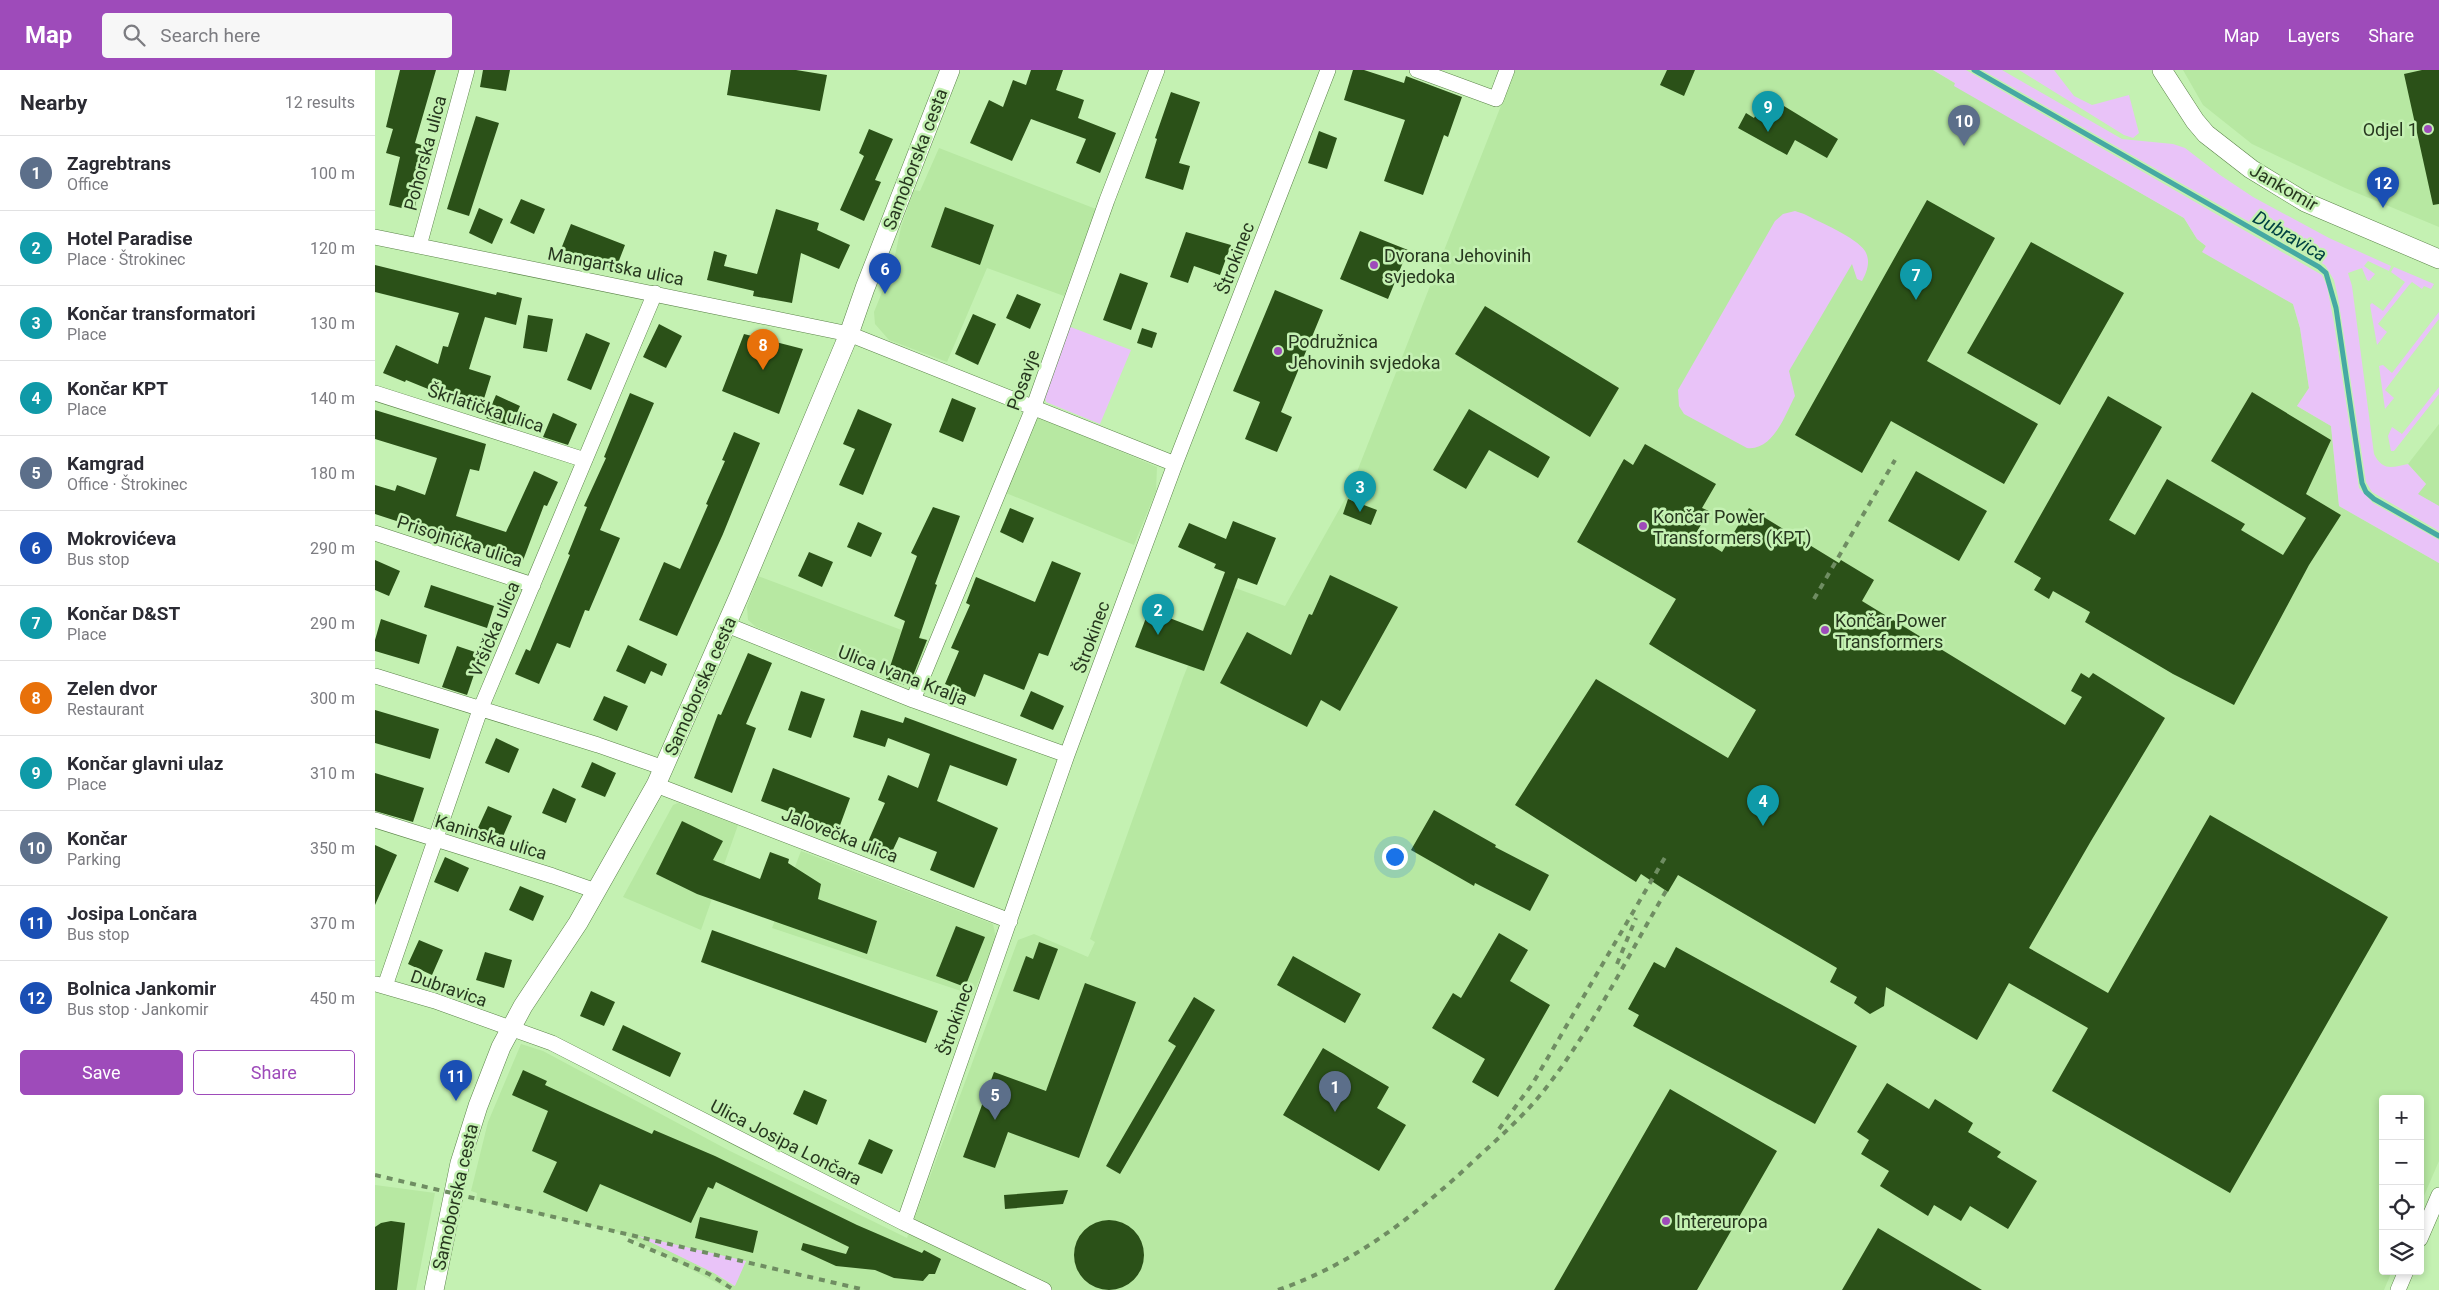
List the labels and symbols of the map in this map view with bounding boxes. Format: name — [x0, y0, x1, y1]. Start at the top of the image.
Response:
street label: Samoborska cesta — [878, 85, 952, 233]
pin: 9 — [1752, 91, 1784, 132]
street label: Pohorska ulica — [400, 93, 450, 213]
pin: 10 — [1948, 105, 1980, 146]
place label: Odjel 1 — [2363, 119, 2418, 140]
marker: Odjel 1 — [2422, 123, 2434, 135]
street label: Jankomir — [2246, 159, 2322, 215]
pin: 12 — [2367, 167, 2399, 208]
water label: Dubravica — [2249, 206, 2331, 266]
street label: Štrokinec — [1212, 219, 1258, 297]
street label: Mangartska ulica — [546, 242, 686, 290]
place label: Dvorana Jehovinih svjedoka — [1384, 245, 1531, 287]
pin: 6 — [869, 253, 901, 294]
marker: Dvorana Jehovinih svjedoka — [1368, 259, 1380, 271]
pin: 7 — [1900, 259, 1932, 300]
pin: 8 — [747, 329, 779, 370]
place label: Podružnica Jehovinih svjedoka — [1288, 331, 1441, 373]
marker: Podružnica Jehovinih svjedoka — [1272, 345, 1284, 357]
street label: Posavje — [1002, 347, 1044, 413]
street label: Škrlatička ulica — [425, 379, 547, 437]
pin: 3 — [1344, 471, 1376, 512]
place label: Končar Power Transformers (KPT) — [1653, 506, 1811, 549]
street label: Prisojnička ulica — [395, 511, 525, 571]
marker: Končar Power Transformers (KPT) — [1637, 520, 1649, 532]
street label: Vršička ulica — [464, 578, 524, 680]
pin: 2 — [1142, 594, 1174, 635]
street label: Štrokinec — [1068, 598, 1114, 676]
place label: Končar Power Transformers — [1835, 610, 1947, 652]
street label: Samoborska cesta — [660, 613, 740, 759]
marker: Končar Power Transformers — [1819, 624, 1831, 636]
street label: Ulica Ivana Kralja — [835, 641, 971, 709]
pin: 4 — [1747, 785, 1779, 826]
street label: Jalovečka ulica — [779, 803, 901, 867]
street label: Kaninska ulica — [433, 810, 549, 864]
your location — [1382, 844, 1408, 870]
street label: Dubravica — [408, 965, 490, 1011]
street label: Štrokinec — [933, 980, 977, 1058]
pin: 11 — [440, 1060, 472, 1101]
pin: 1 — [1319, 1071, 1351, 1112]
pin: 5 — [979, 1079, 1011, 1120]
street label: Ulica Josipa Lončara — [707, 1095, 865, 1189]
street label: Samoborska cesta — [428, 1122, 482, 1272]
place label: Intereuropa — [1676, 1211, 1768, 1232]
marker: Intereuropa — [1660, 1215, 1672, 1227]

